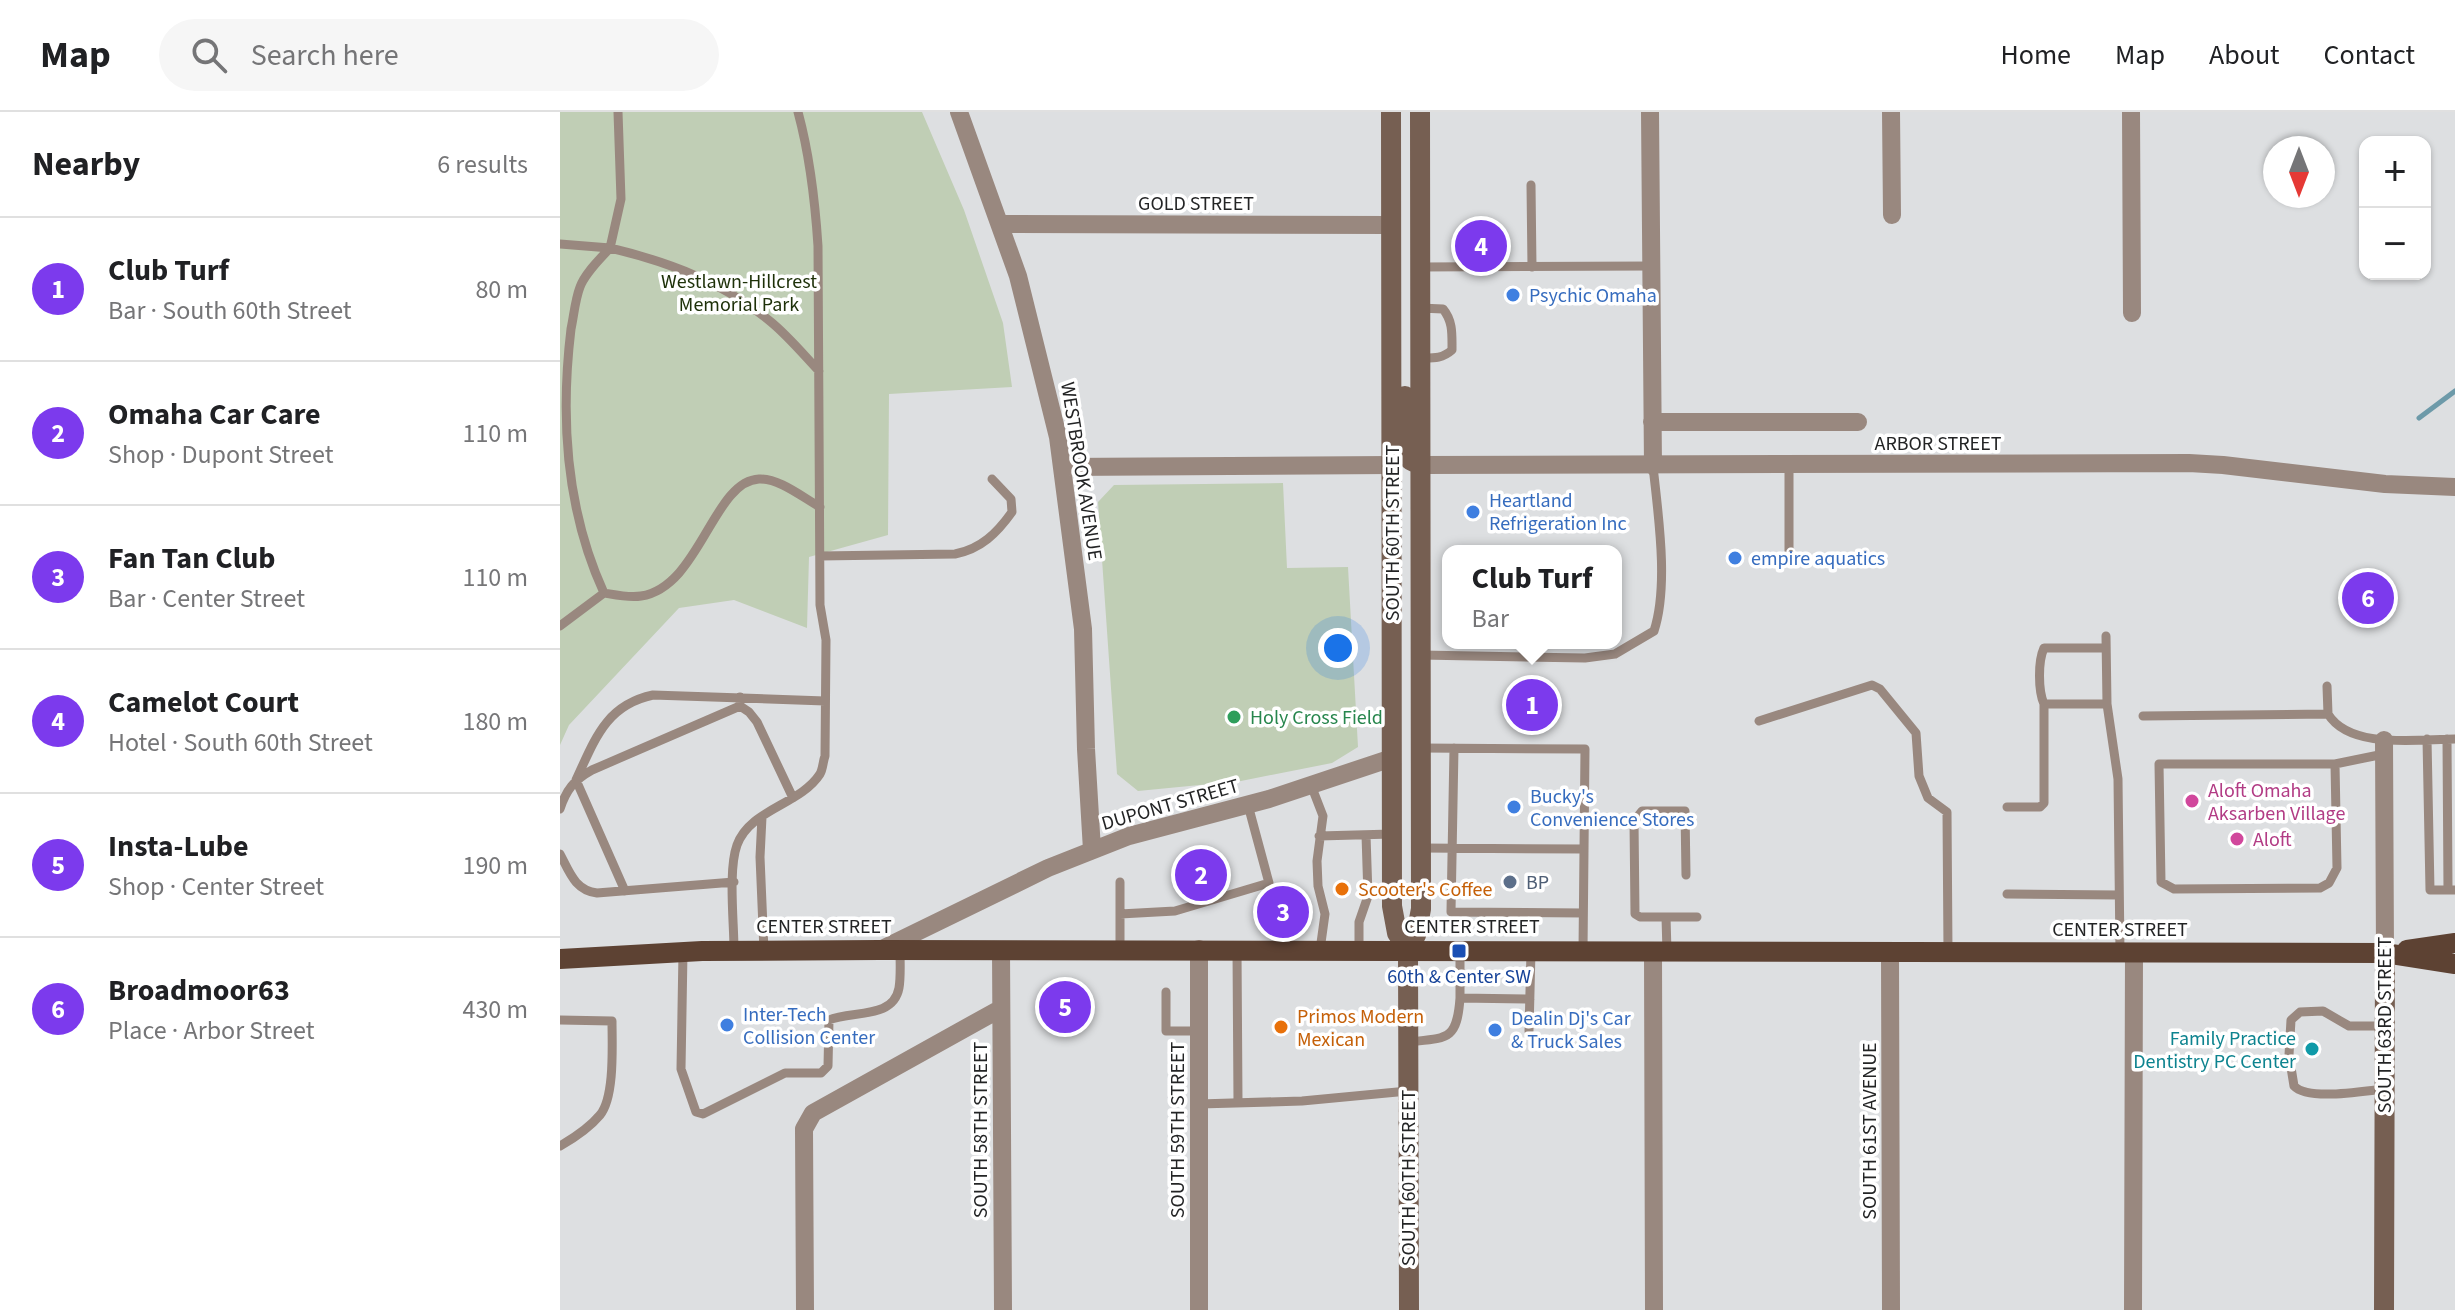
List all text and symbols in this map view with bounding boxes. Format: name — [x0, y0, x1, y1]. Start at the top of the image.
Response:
search box — [159, 19, 719, 91]
text: Map — [40, 28, 111, 82]
icon: search — [187, 33, 231, 77]
text: Search here — [251, 34, 399, 77]
text: Home — [2000, 35, 2071, 75]
text: Map — [2115, 35, 2165, 75]
text: About — [2209, 35, 2280, 75]
text: Contact — [2324, 35, 2415, 75]
north arrow — [2263, 136, 2335, 208]
map controls — [2359, 136, 2431, 280]
button: + — [2359, 136, 2431, 208]
text: Nearby — [32, 140, 140, 189]
text: 6 results — [437, 146, 528, 183]
street label: GOLD STREET — [1138, 190, 1254, 218]
button: − — [2359, 208, 2431, 280]
pin: 4 — [1455, 216, 1507, 276]
text: Club Turf — [108, 249, 229, 292]
park label: Westlawn-Hillcrest Memorial Park — [661, 268, 817, 319]
text: 1 — [51, 271, 65, 308]
text: 80 m — [475, 271, 528, 308]
place label: Psychic Omaha — [1529, 282, 1657, 310]
marker: Psychic Omaha — [1504, 286, 1522, 304]
text: Bar · South 60th Street — [108, 292, 352, 329]
street label: WESTBROOK AVENUE — [1053, 380, 1109, 562]
text: Omaha Car Care — [108, 393, 321, 436]
text: 2 — [51, 415, 65, 452]
text: 110 m — [462, 415, 528, 452]
street label: ARBOR STREET — [1875, 430, 2002, 458]
text: Shop · Dupont Street — [108, 436, 333, 473]
street label: SOUTH 60TH STREET — [1379, 445, 1407, 621]
place label: Heartland Refrigeration Inc — [1489, 487, 1627, 538]
marker: Heartland Refrigeration Inc — [1464, 503, 1482, 521]
text: Fan Tan Club — [108, 537, 276, 580]
popup — [1442, 545, 1622, 649]
place label: empire aquatics — [1751, 545, 1885, 573]
marker: empire aquatics — [1726, 549, 1744, 567]
text: Club Turf — [1472, 557, 1592, 600]
text: 3 — [51, 559, 65, 596]
text: 110 m — [462, 559, 528, 596]
pin: 6 — [2342, 568, 2394, 628]
text: Bar · Center Street — [108, 580, 305, 617]
text: Bar — [1472, 600, 1509, 637]
your location — [1318, 628, 1358, 668]
pin: 1 — [1506, 675, 1558, 735]
text: Camelot Court — [108, 681, 299, 724]
text: 4 — [51, 703, 65, 740]
text: 180 m — [462, 703, 528, 740]
place label: Holy Cross Field — [1250, 704, 1383, 732]
marker: Holy Cross Field — [1225, 708, 1243, 726]
text: Hotel · South 60th Street — [108, 724, 373, 761]
street label: DUPONT STREET — [1098, 772, 1242, 838]
place label: Aloft Omaha Aksarben Village — [2208, 777, 2345, 828]
place label: Bucky's Convenience Stores — [1530, 783, 1694, 834]
marker: Aloft Omaha Aksarben Village — [2183, 792, 2201, 810]
marker: Bucky's Convenience Stores — [1505, 798, 1523, 816]
text: Insta-Lube — [108, 825, 249, 868]
place label: Aloft — [2253, 826, 2292, 854]
marker: Aloft — [2228, 830, 2246, 848]
pin: 2 — [1175, 845, 1227, 905]
text: 5 — [51, 847, 65, 884]
text: 190 m — [462, 847, 528, 884]
text: Shop · Center Street — [108, 868, 324, 905]
place label: BP — [1526, 869, 1549, 897]
marker: BP — [1501, 873, 1519, 891]
place label: Scooter's Coffee — [1358, 876, 1492, 904]
marker: Scooter's Coffee — [1333, 880, 1351, 898]
pin: 3 — [1257, 882, 1309, 942]
street label: CENTER STREET — [756, 913, 892, 941]
street label: CENTER STREET — [1404, 913, 1540, 941]
street label: CENTER STREET — [2052, 916, 2188, 944]
street label: SOUTH 63RD STREET — [2371, 937, 2399, 1113]
marker: 60th & Center SW — [1450, 942, 1468, 960]
place label: 60th & Center SW — [1387, 963, 1531, 991]
text: Broadmoor63 — [108, 969, 290, 1012]
pin: 5 — [1039, 977, 1091, 1037]
text: 6 — [51, 991, 65, 1028]
text: 430 m — [462, 991, 528, 1028]
place label: Inter-Tech Collision Center — [743, 1001, 875, 1052]
place label: Primos Modern Mexican — [1297, 1003, 1424, 1054]
place label: Dealin Dj's Car & Truck Sales — [1511, 1005, 1631, 1056]
text: Place · Arbor Street — [108, 1012, 315, 1049]
marker: Inter-Tech Collision Center — [718, 1016, 736, 1034]
marker: Primos Modern Mexican — [1272, 1018, 1290, 1036]
marker: Dealin Dj's Car & Truck Sales — [1486, 1021, 1504, 1039]
place label: Family Practice Dentistry PC Center — [2133, 1025, 2296, 1076]
marker: Family Practice Dentistry PC Center — [2303, 1040, 2321, 1058]
street label: SOUTH 58TH STREET — [967, 1042, 995, 1218]
street label: SOUTH 59TH STREET — [1164, 1042, 1192, 1218]
street label: SOUTH 61ST AVENUE — [1856, 1042, 1884, 1220]
street label: SOUTH 60TH STREET — [1395, 1090, 1423, 1266]

